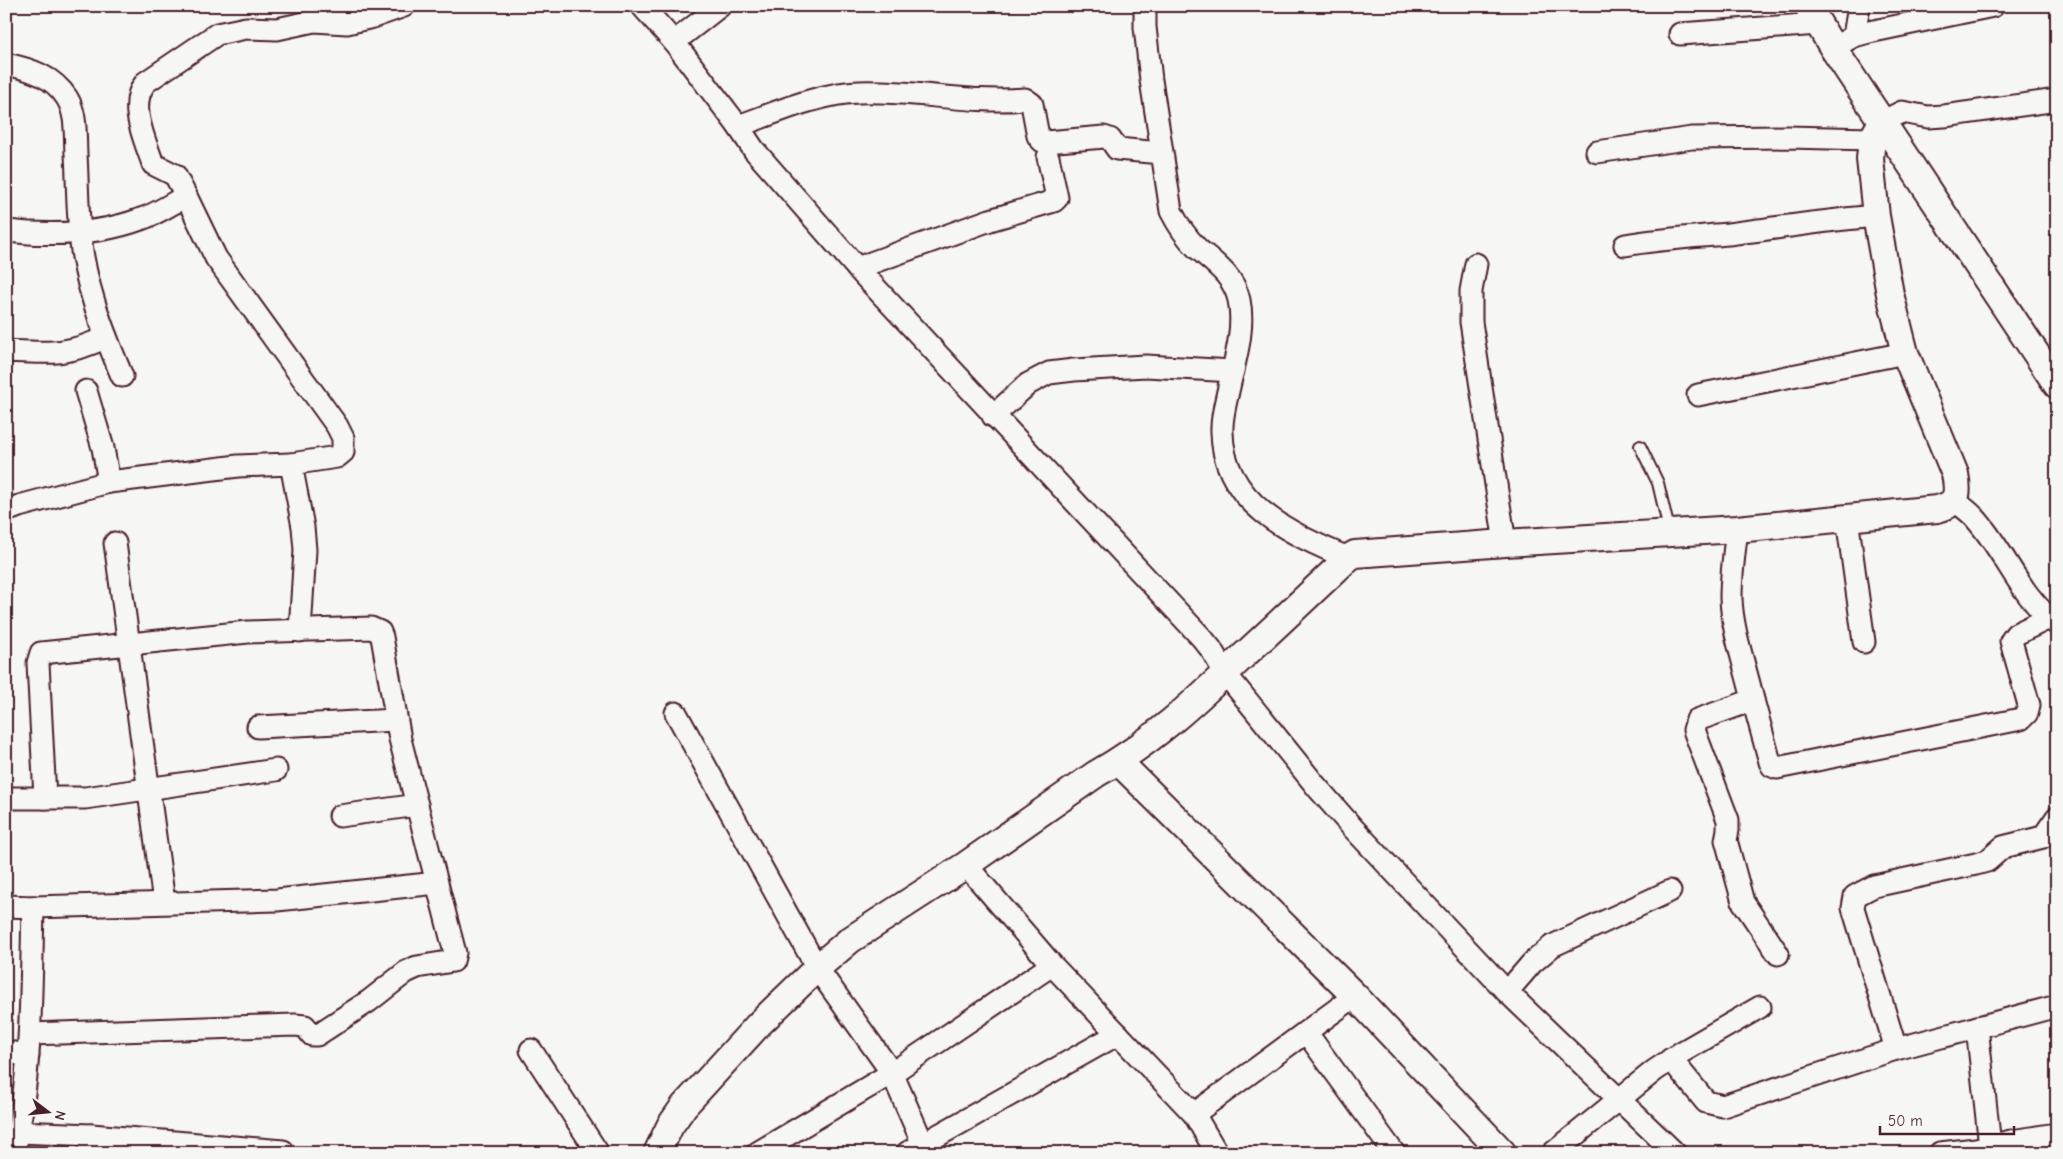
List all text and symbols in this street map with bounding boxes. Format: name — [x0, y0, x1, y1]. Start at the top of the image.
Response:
north arrow — [22, 1086, 72, 1136]
scale bar — [1880, 1104, 2014, 1136]
text: N — [51, 1109, 69, 1122]
text: 50 m — [1888, 1112, 1923, 1130]

